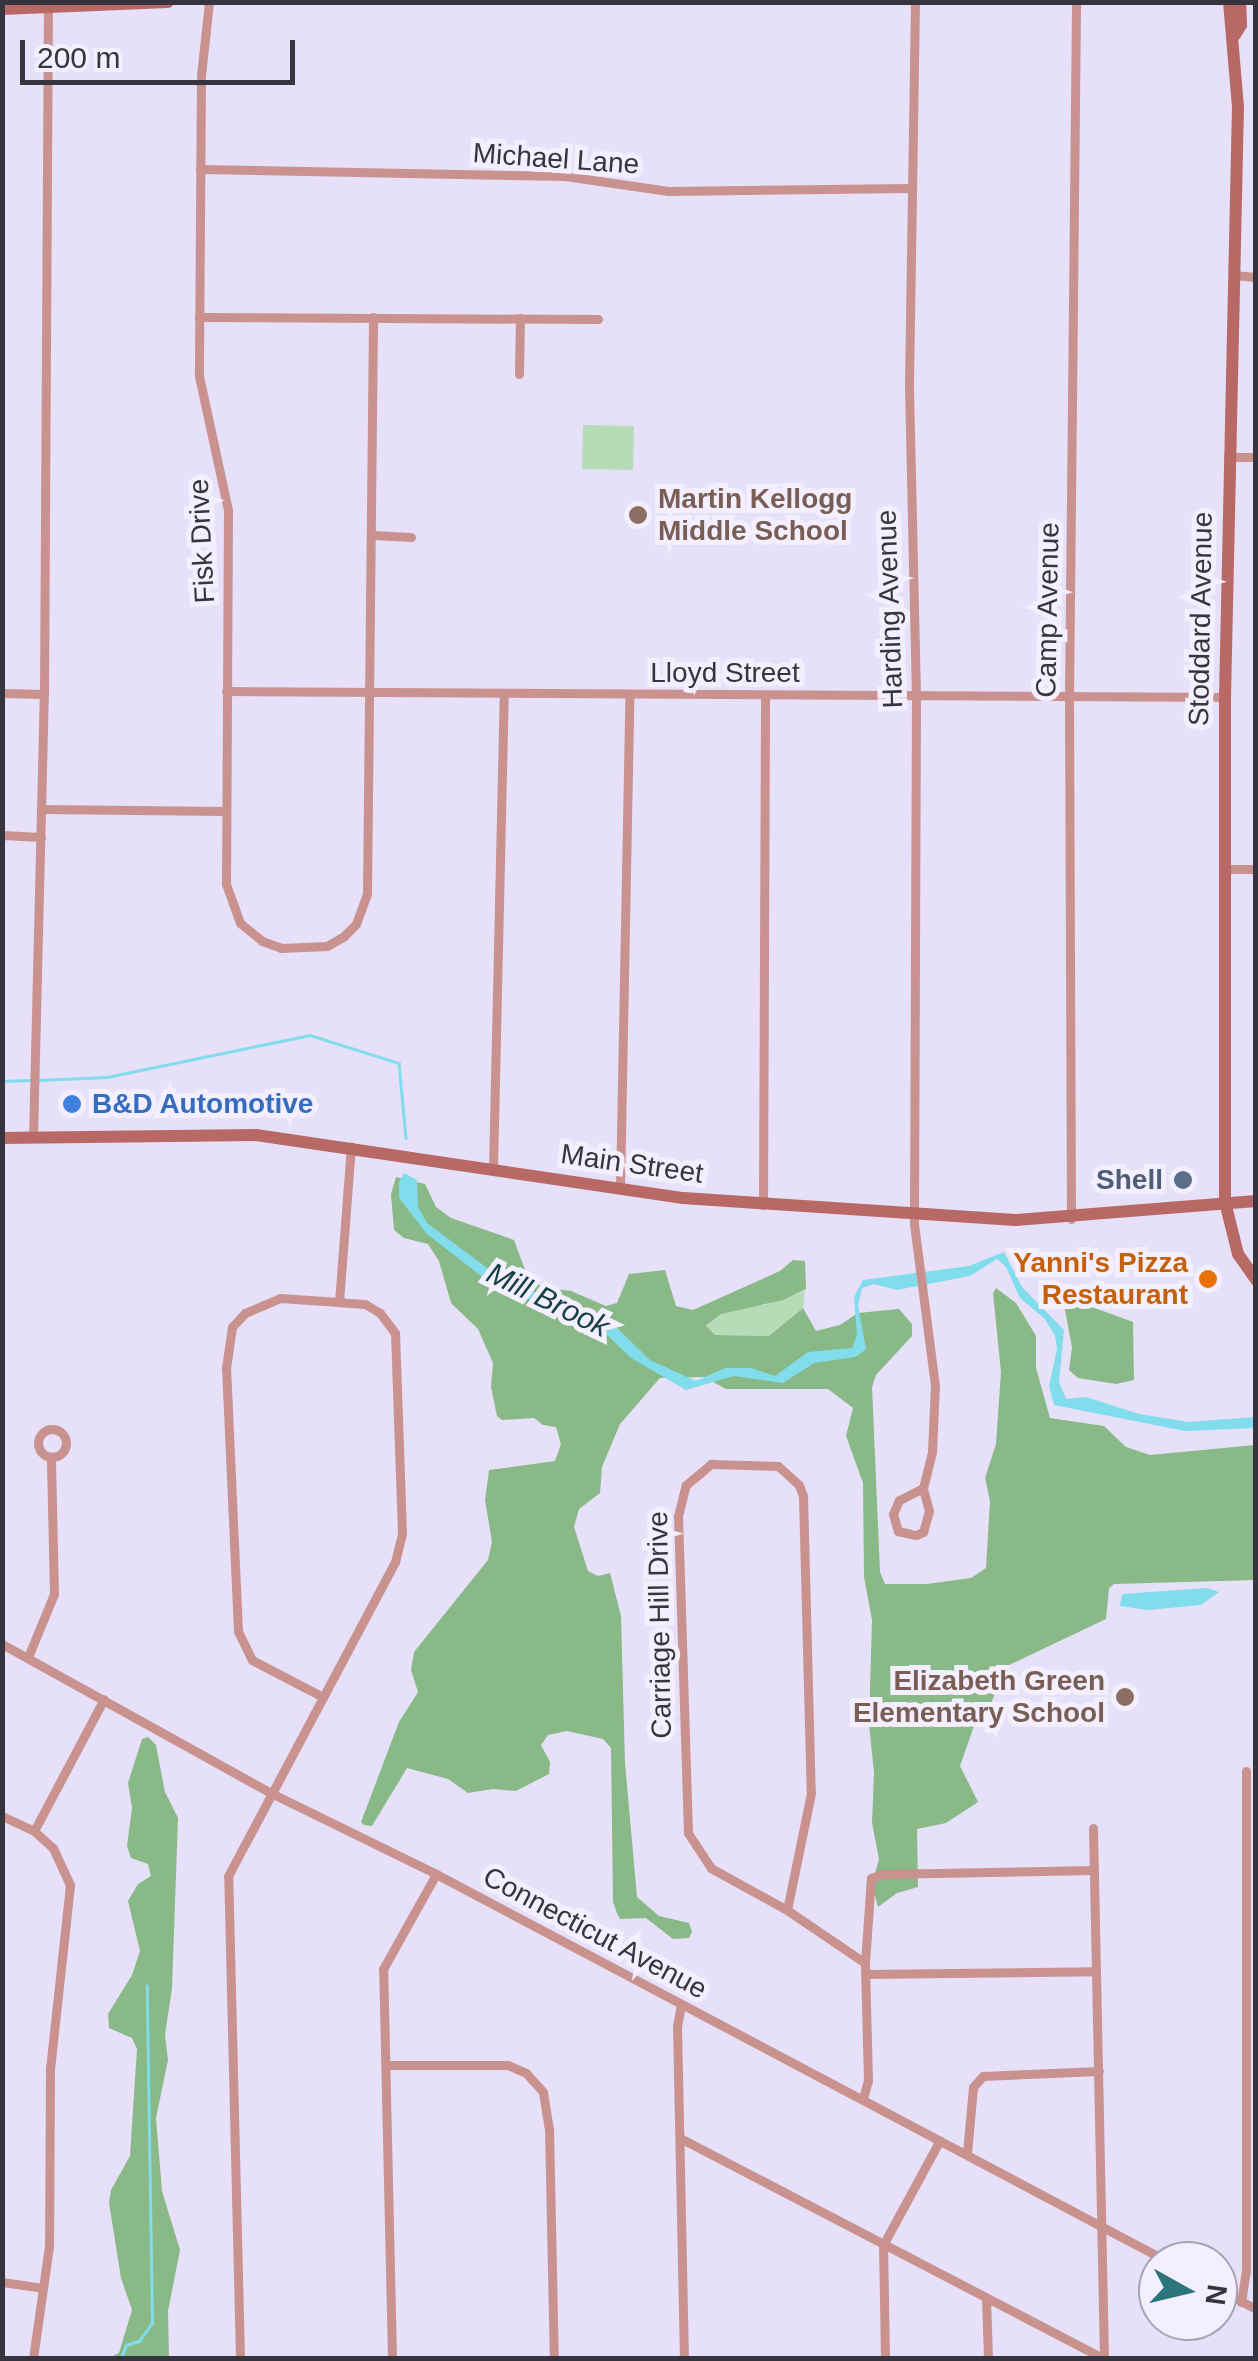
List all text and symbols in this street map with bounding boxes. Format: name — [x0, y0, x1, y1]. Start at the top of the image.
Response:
scale bar — [25, 20, 300, 82]
text: 200 m — [37, 41, 120, 74]
street label: Michael Lane — [472, 136, 640, 182]
street label: Fisk Drive — [182, 478, 222, 604]
place label: Martin Kellogg Middle School — [658, 482, 852, 548]
marker: Martin Kellogg Middle School — [627, 504, 649, 526]
street label: Harding Avenue — [870, 508, 910, 710]
street label: Stoddard Avenue — [1182, 511, 1220, 727]
street label: Camp Avenue — [1030, 521, 1066, 699]
street label: Lloyd Street — [650, 656, 800, 690]
place label: B&D Automotive — [92, 1087, 314, 1121]
marker: B&D Automotive — [61, 1093, 83, 1115]
street label: Main Street — [559, 1137, 705, 1191]
place label: Shell — [1096, 1163, 1163, 1197]
marker: Shell — [1172, 1169, 1194, 1191]
place label: Yanni's Pizza Restaurant — [1013, 1246, 1188, 1312]
water label: Mill Brook — [481, 1255, 615, 1345]
marker: Yanni's Pizza Restaurant — [1197, 1268, 1219, 1290]
street label: Carriage Hill Drive — [641, 1511, 679, 1739]
place label: Elizabeth Green Elementary School — [853, 1664, 1105, 1730]
marker: Elizabeth Green Elementary School — [1114, 1686, 1136, 1708]
street label: Connecticut Avenue — [477, 1859, 713, 2007]
north arrow — [1138, 2241, 1238, 2341]
text: N — [1199, 2283, 1233, 2307]

